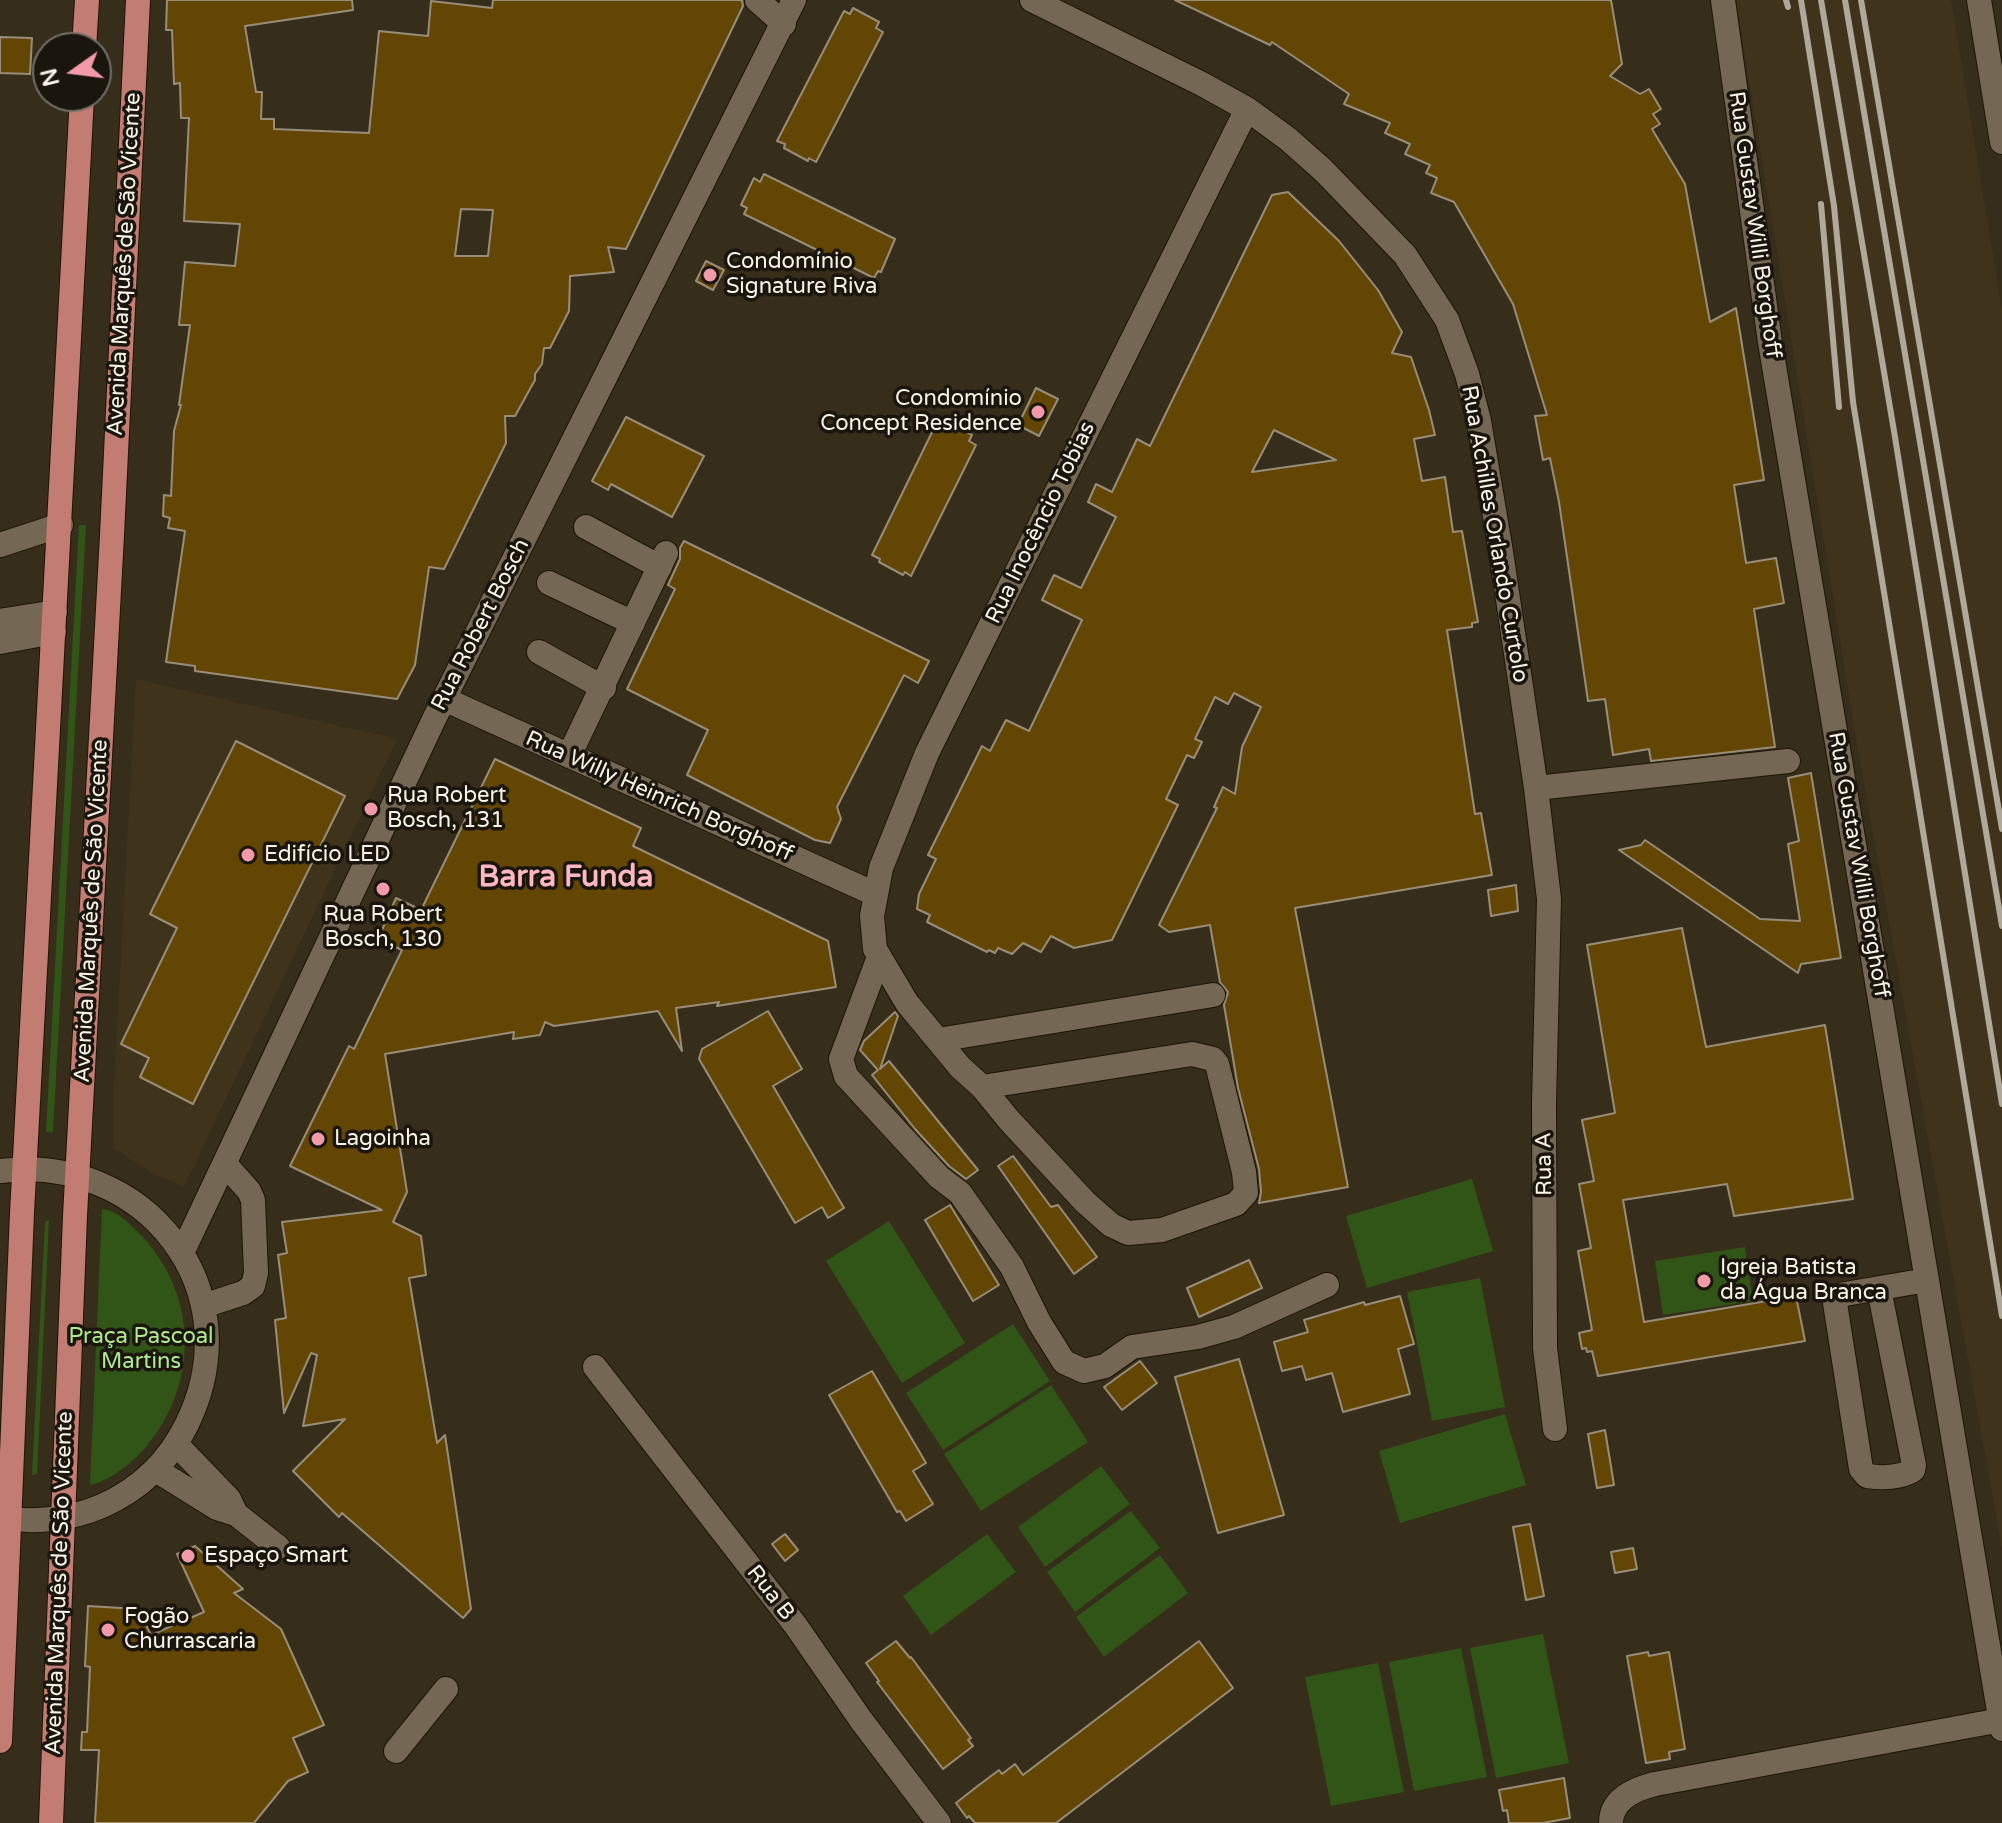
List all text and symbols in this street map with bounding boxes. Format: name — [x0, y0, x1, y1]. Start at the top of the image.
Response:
north arrow — [32, 32, 112, 112]
text: N — [36, 66, 65, 89]
street label: Rua Gustav Willi Borghoff — [1722, 90, 1786, 360]
street label: Avenida Marquês de São Vicente — [103, 92, 147, 436]
place label: Condomínio Signature Riva — [726, 249, 877, 300]
marker: Condomínio Signature Riva — [701, 266, 719, 284]
street label: Rua Achilles Orlando Curtolo — [1455, 383, 1533, 685]
place label: Condomínio Concept Residence — [820, 386, 1022, 438]
marker: Condomínio Concept Residence — [1029, 403, 1047, 421]
street label: Rua Inocêncio Tobias — [981, 418, 1101, 628]
street label: Rua Robert Bosch — [426, 535, 536, 715]
street label: Rua Willy Heinrich Borghoff — [521, 726, 797, 868]
street label: Rua Gustav Willi Borghoff — [1822, 730, 1894, 1000]
street label: Avenida Marquês de São Vicente — [70, 739, 114, 1083]
place label: Rua Robert Bosch, 131 — [387, 783, 506, 834]
marker: Rua Robert Bosch, 131 — [362, 800, 380, 818]
place label: Edifício LED — [264, 842, 390, 868]
marker: Edifício LED — [239, 846, 257, 864]
district label: Barra Funda — [479, 860, 653, 896]
marker: Rua Robert Bosch, 130 — [374, 880, 392, 898]
place label: Rua Robert Bosch, 130 — [323, 902, 443, 954]
place label: Lagoinha — [334, 1126, 431, 1152]
marker: Lagoinha — [309, 1130, 327, 1148]
street label: Rua A — [1531, 1132, 1559, 1196]
place label: Igreja Batista da Água Branca — [1720, 1255, 1887, 1306]
marker: Igreja Batista da Água Branca — [1695, 1272, 1713, 1290]
park label: Praça Pascoal Martins — [68, 1324, 214, 1376]
street label: Avenida Marquês de São Vicente — [41, 1411, 79, 1755]
place label: Espaço Smart — [204, 1543, 348, 1569]
marker: Espaço Smart — [179, 1547, 197, 1565]
street label: Rua B — [740, 1560, 800, 1626]
place label: Fogão Churrascaria — [124, 1604, 256, 1656]
marker: Fogão Churrascaria — [99, 1621, 117, 1639]

